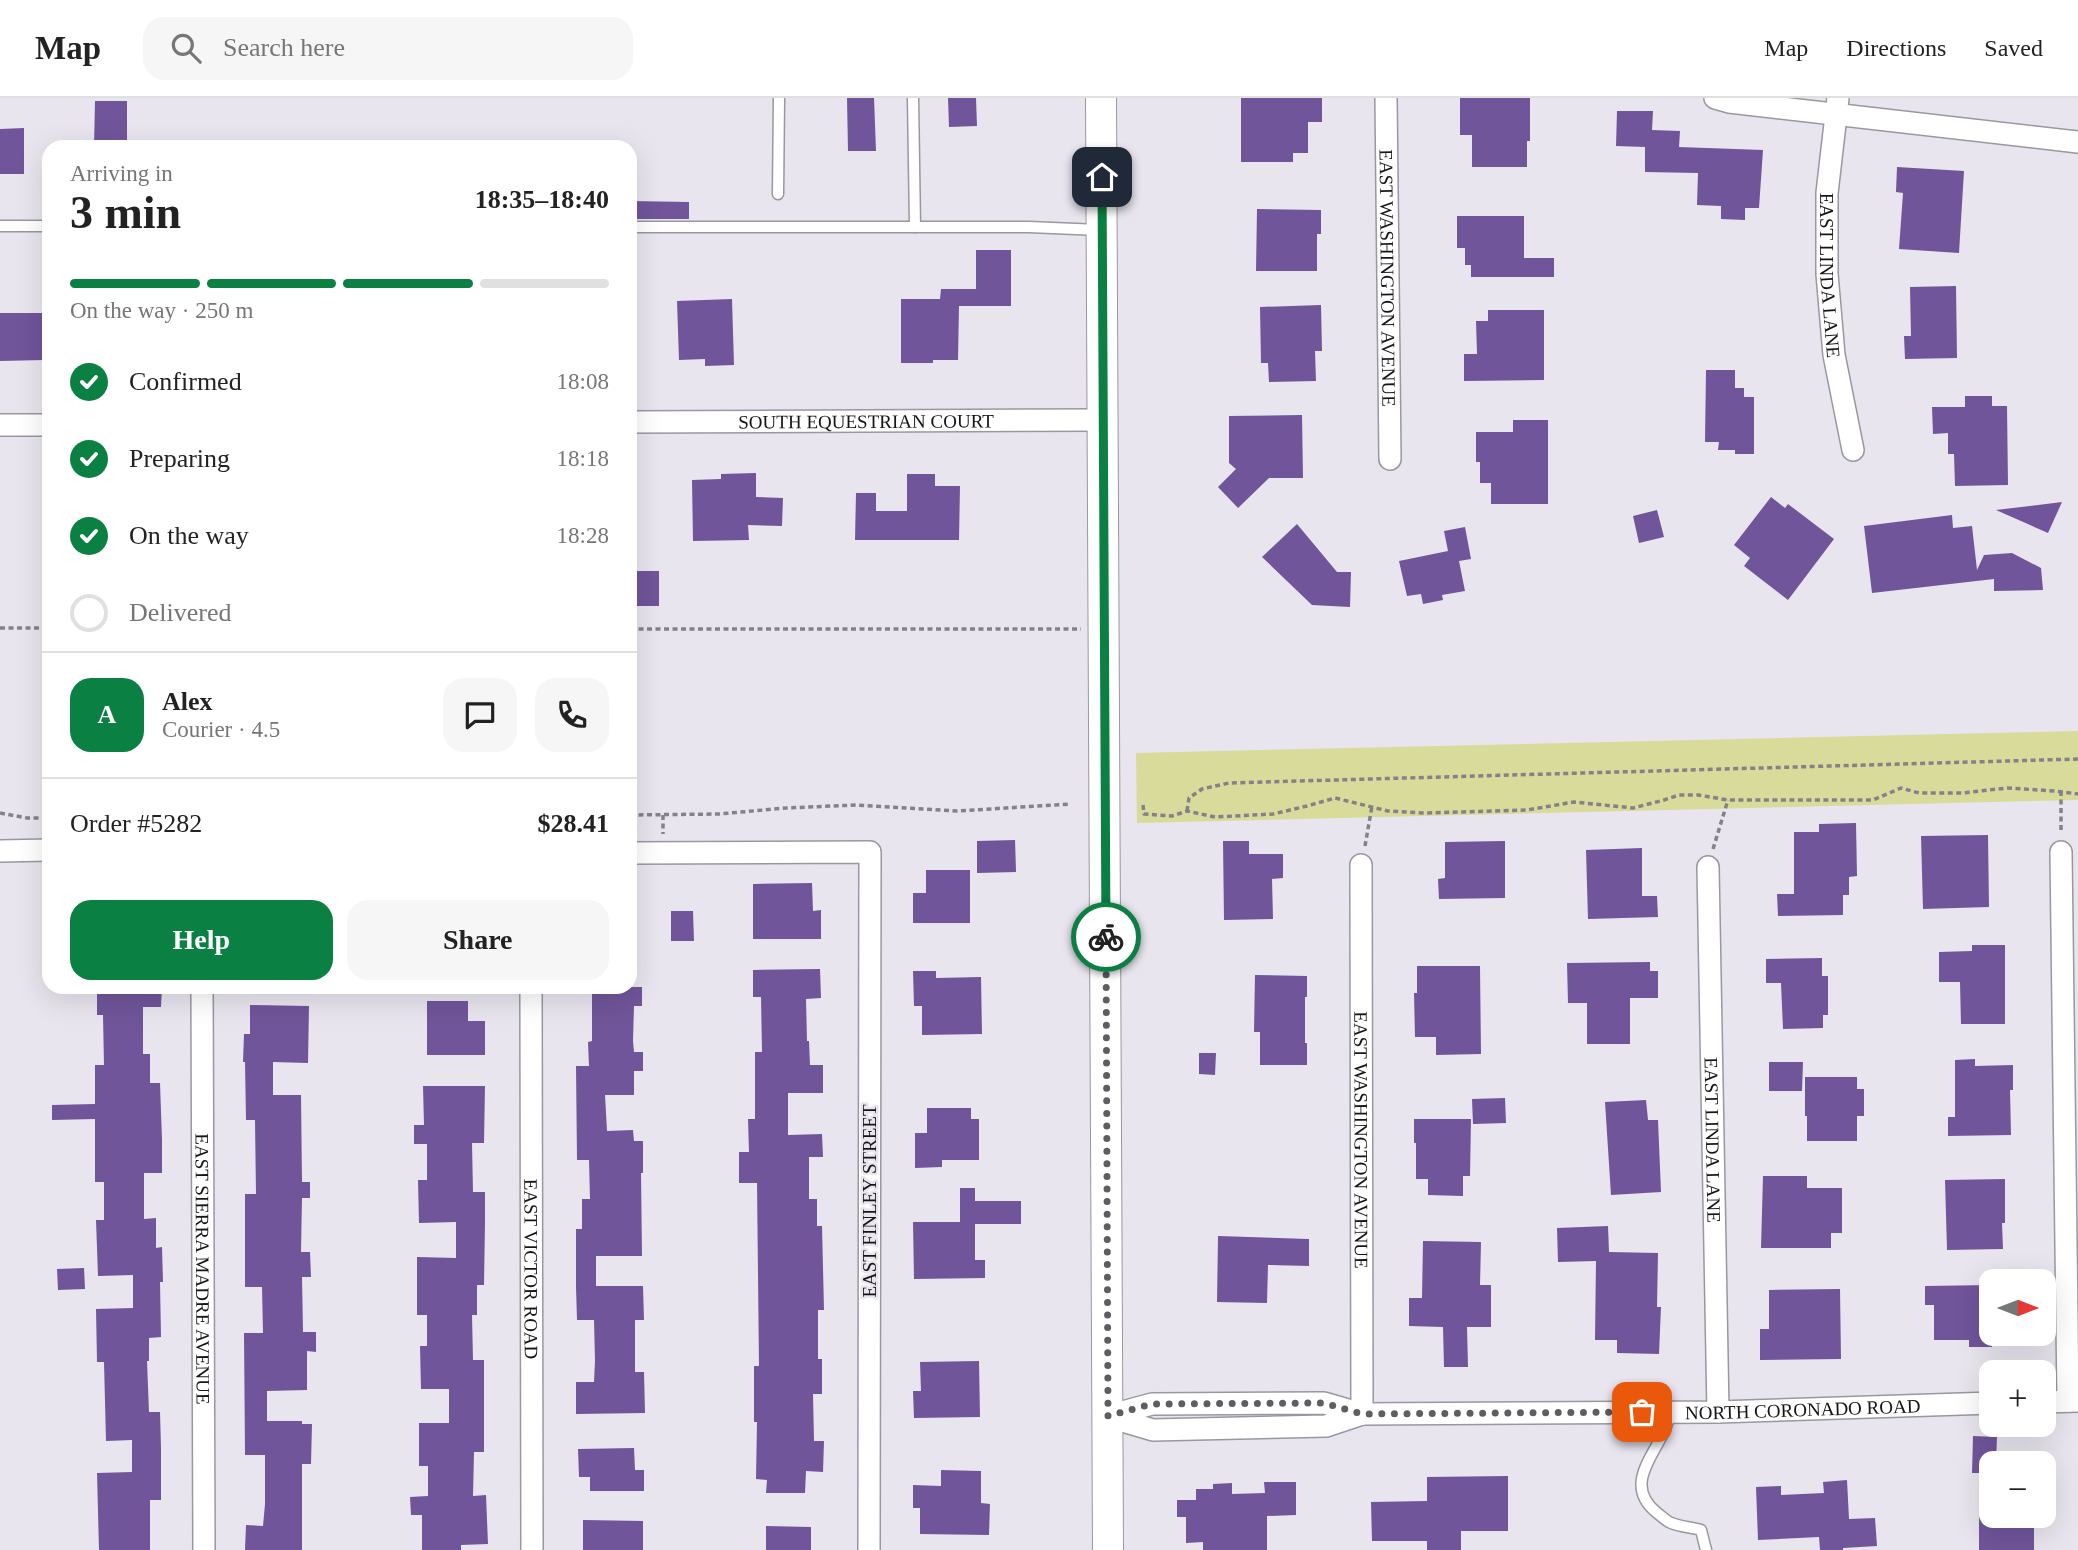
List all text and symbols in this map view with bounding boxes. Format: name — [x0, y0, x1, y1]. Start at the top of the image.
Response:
search box — [143, 17, 633, 80]
icon: search — [167, 29, 205, 67]
text: Map — [35, 30, 101, 66]
text: Search here — [223, 33, 345, 62]
text: Map — [1764, 35, 1808, 61]
text: Directions — [1846, 35, 1946, 61]
text: Saved — [1984, 35, 2043, 61]
pin — [1072, 147, 1132, 207]
street label: EAST WASHINGTON AVENUE — [1376, 149, 1399, 407]
icon: home — [1083, 158, 1121, 196]
text: Arriving in — [70, 161, 173, 186]
text: 18:35–18:40 — [475, 185, 609, 214]
text: 3 min — [70, 187, 181, 238]
street label: EAST LINDA LANE — [1816, 193, 1844, 359]
text: On the way · 250 m — [70, 298, 253, 323]
icon: check — [70, 363, 108, 401]
text: Confirmed — [129, 367, 242, 396]
text: 18:08 — [557, 369, 609, 394]
street label: SOUTH EQUESTRIAN COURT — [738, 410, 994, 433]
icon: check — [70, 440, 108, 478]
text: Preparing — [129, 444, 230, 473]
text: 18:18 — [557, 446, 609, 471]
icon: check — [70, 517, 108, 555]
text: On the way — [129, 521, 249, 550]
text: 18:28 — [557, 523, 609, 548]
text: Delivered — [129, 598, 232, 627]
button: chat — [443, 678, 517, 752]
button: phone — [535, 678, 609, 752]
text: Alex — [162, 687, 213, 716]
text: A — [98, 700, 116, 729]
text: Courier · 4.5 — [162, 717, 280, 742]
text: Order #5282 — [70, 809, 202, 838]
text: $28.41 — [538, 809, 609, 838]
button: Help — [70, 900, 333, 980]
button: Share — [347, 900, 609, 980]
courier — [1071, 902, 1141, 972]
icon: bike — [1087, 918, 1125, 956]
street label: EAST WASHINGTON AVENUE — [1350, 1011, 1372, 1269]
street label: EAST LINDA LANE — [1700, 1057, 1725, 1223]
street label: EAST FINLEY STREET — [859, 1104, 880, 1298]
street label: EAST SIERRA MADRE AVENUE — [192, 1133, 213, 1405]
street label: EAST VICTOR ROAD — [520, 1179, 542, 1359]
north arrow — [1979, 1269, 2056, 1346]
map controls — [1979, 1269, 2056, 1528]
button: + — [1979, 1360, 2056, 1437]
pin — [1612, 1382, 1672, 1442]
icon: bag — [1623, 1393, 1661, 1431]
street label: NORTH CORONADO ROAD — [1685, 1395, 1921, 1423]
button: − — [1979, 1451, 2056, 1528]

